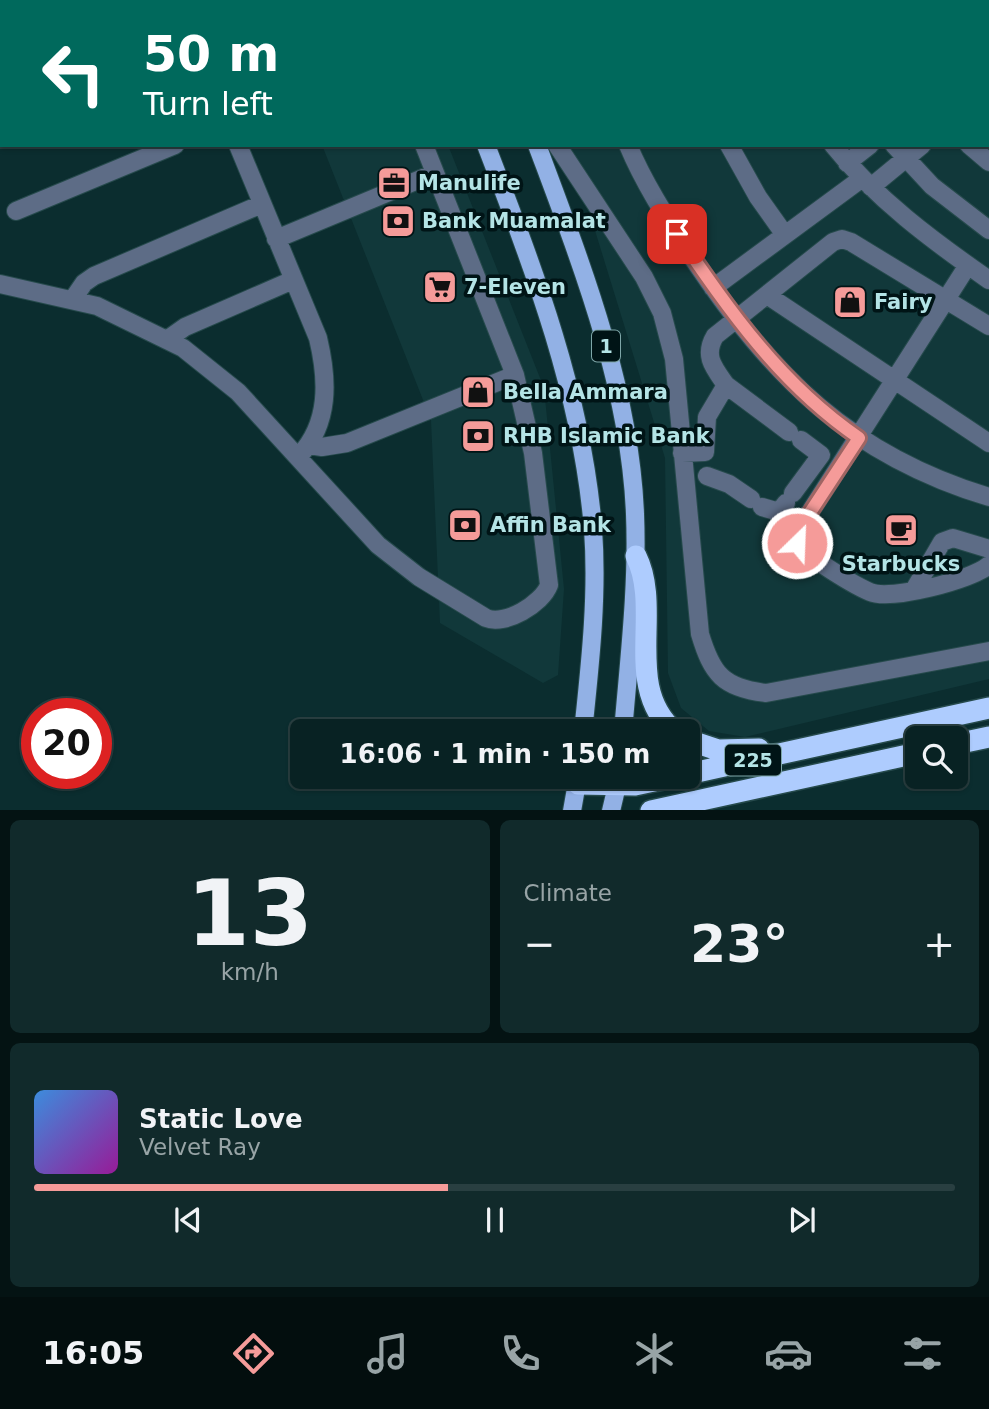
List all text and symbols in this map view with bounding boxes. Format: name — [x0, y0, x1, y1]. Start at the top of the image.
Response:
text: 50 m — [143, 26, 279, 83]
icon: left — [28, 28, 119, 119]
text: Turn left — [143, 85, 273, 123]
office icon: Manulife — [375, 164, 413, 202]
place label: Manulife — [418, 171, 521, 195]
bank icon: Bank Muamalat — [379, 202, 417, 240]
pin — [647, 204, 707, 264]
place label: Bank Muamalat — [422, 209, 606, 233]
icon: arrive — [658, 215, 696, 253]
supermarket icon: 7-Eleven — [421, 268, 459, 306]
place label: 7-Eleven — [464, 275, 566, 299]
shop icon: Fairy — [831, 283, 869, 321]
place label: Fairy — [874, 290, 933, 314]
road number: 1 — [592, 330, 620, 362]
shop icon: Bella Ammara — [459, 373, 497, 411]
place label: Bella Ammara — [503, 380, 668, 404]
bank icon: RHB Islamic Bank — [459, 417, 497, 455]
place label: RHB Islamic Bank — [503, 424, 711, 448]
bank icon: Affin Bank — [446, 506, 484, 544]
position arrow — [760, 506, 834, 580]
cafe icon: Starbucks — [882, 511, 920, 549]
place label: Affin Bank — [490, 513, 612, 537]
place label: Starbucks — [842, 552, 960, 576]
speed limit sign: 20 — [21, 698, 112, 789]
map controls — [905, 726, 968, 789]
button: search — [905, 726, 968, 789]
text: 16:06 · 1 min · 150 m — [340, 739, 650, 769]
road number: 225 — [725, 744, 781, 776]
text: 13 — [186, 861, 313, 966]
text: Climate — [524, 880, 612, 906]
text: 23° — [690, 914, 788, 974]
text: − — [524, 922, 555, 966]
text: + — [923, 922, 955, 966]
text: km/h — [221, 959, 279, 985]
text: Static Love — [139, 1104, 303, 1134]
text: Velvet Ray — [139, 1134, 261, 1160]
icon: previous — [169, 1201, 207, 1239]
icon: pause — [476, 1201, 514, 1239]
icon: next — [783, 1201, 821, 1239]
icon: directions — [229, 1329, 278, 1378]
icon: music — [363, 1329, 412, 1378]
icon: phone — [496, 1329, 545, 1378]
icon: climate — [630, 1329, 679, 1378]
icon: car — [764, 1329, 813, 1378]
icon: filters — [898, 1329, 947, 1378]
text: 16:05 — [42, 1334, 144, 1372]

